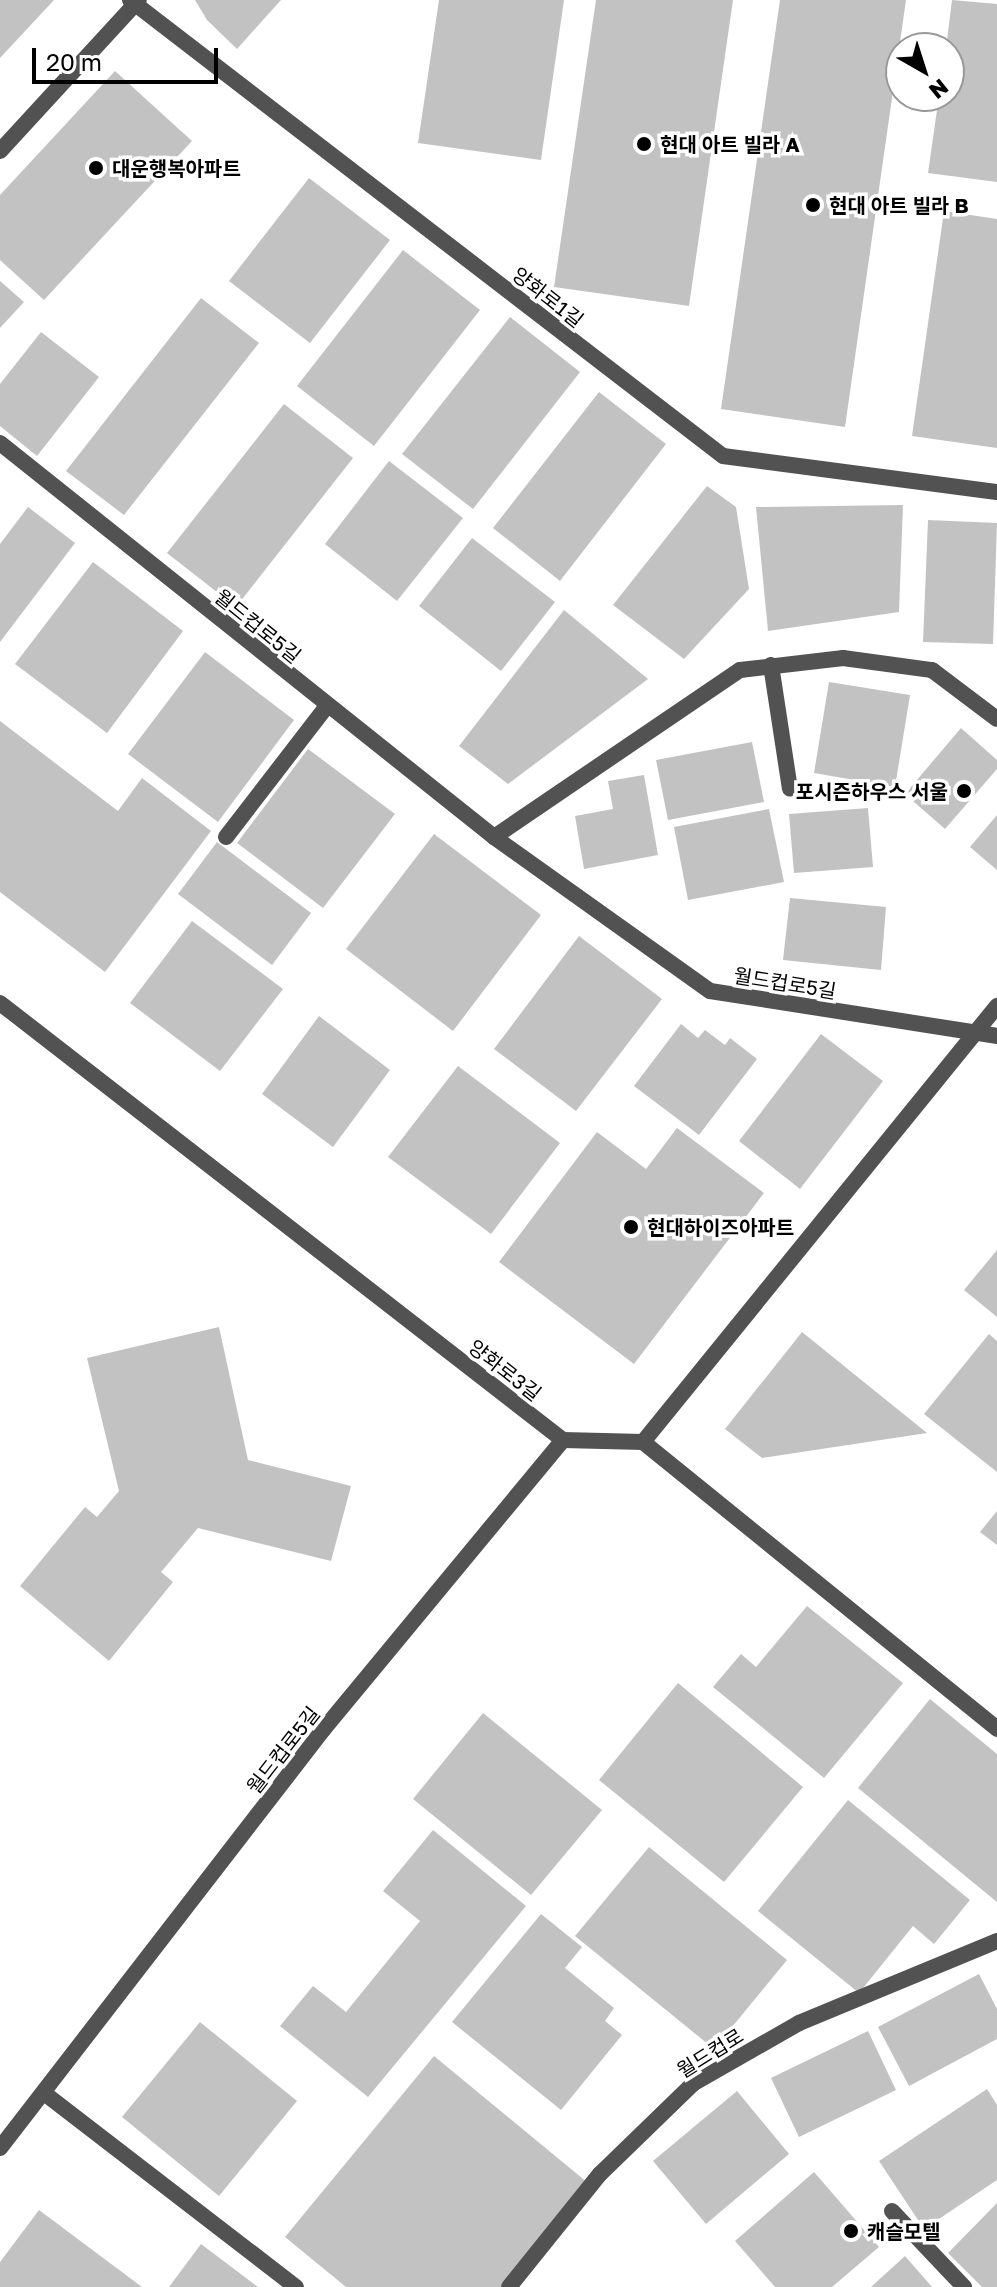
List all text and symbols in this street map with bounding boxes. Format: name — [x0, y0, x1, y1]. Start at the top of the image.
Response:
scale bar — [36, 32, 222, 82]
north arrow — [885, 32, 965, 112]
text: 20 m — [46, 47, 102, 76]
text: N — [924, 74, 954, 105]
place label: 현대 아트 빌라 A — [660, 132, 800, 156]
marker: 현대 아트 빌라 A — [635, 135, 653, 153]
place label: 대운행복아파트 — [112, 156, 241, 180]
marker: 대운행복아파트 — [87, 159, 105, 177]
place label: 현대 아트 빌라 B — [829, 193, 968, 217]
marker: 현대 아트 빌라 B — [804, 196, 822, 214]
street label: 양화로1길 — [508, 262, 588, 332]
street label: 월드컵로5길 — [210, 584, 306, 668]
place label: 포시즌하우스 서울 — [796, 779, 948, 803]
marker: 포시즌하우스 서울 — [955, 782, 973, 800]
street label: 월드컵로5길 — [732, 963, 838, 1003]
place label: 현대하이즈아파트 — [647, 1215, 794, 1239]
marker: 현대하이즈아파트 — [622, 1218, 640, 1236]
street label: 양화로3길 — [464, 1334, 546, 1406]
street label: 월드컵로5길 — [242, 1702, 324, 1798]
street label: 월드컵로 — [672, 2023, 748, 2083]
place label: 캐슬모텔 — [867, 2219, 941, 2243]
marker: 캐슬모텔 — [842, 2222, 860, 2240]

